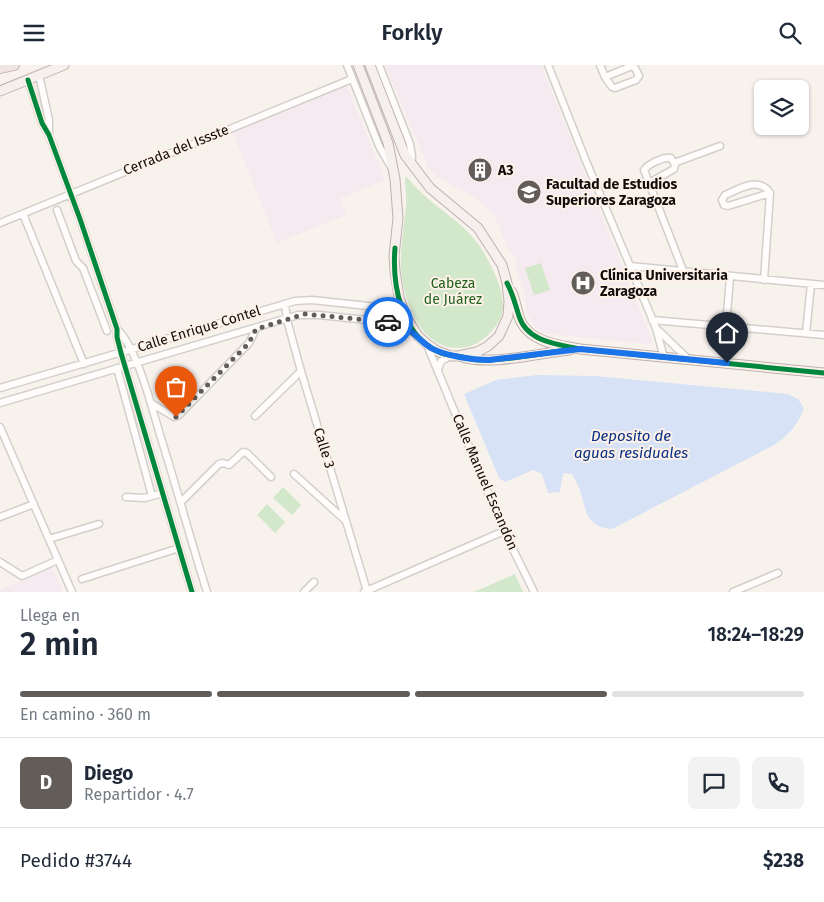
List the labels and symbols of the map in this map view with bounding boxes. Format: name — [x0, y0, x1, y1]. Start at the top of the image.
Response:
street label: Cerrada del Issste — [121, 121, 231, 179]
building icon: A3 — [467, 157, 493, 183]
place label: A3 — [497, 162, 514, 179]
place label: Facultad de Estudios Superiores Zaragoza — [546, 176, 677, 209]
school or university icon: Facultad de Estudios Superiores Zaragoza — [516, 179, 542, 205]
place label: Clínica Universitaria Zaragoza — [600, 267, 728, 300]
hospital icon: Clínica Universitaria Zaragoza — [570, 270, 596, 296]
park label: Cabeza de Juárez — [424, 275, 482, 308]
courier — [363, 297, 413, 347]
street label: Calle Enrique Contel — [135, 302, 263, 356]
pin — [706, 312, 748, 363]
pin — [155, 366, 197, 417]
street label: Calle Manuel Escandón — [449, 411, 521, 553]
street label: Calle 3 — [310, 426, 338, 470]
water label: Deposito de aguas residuales — [574, 427, 688, 462]

